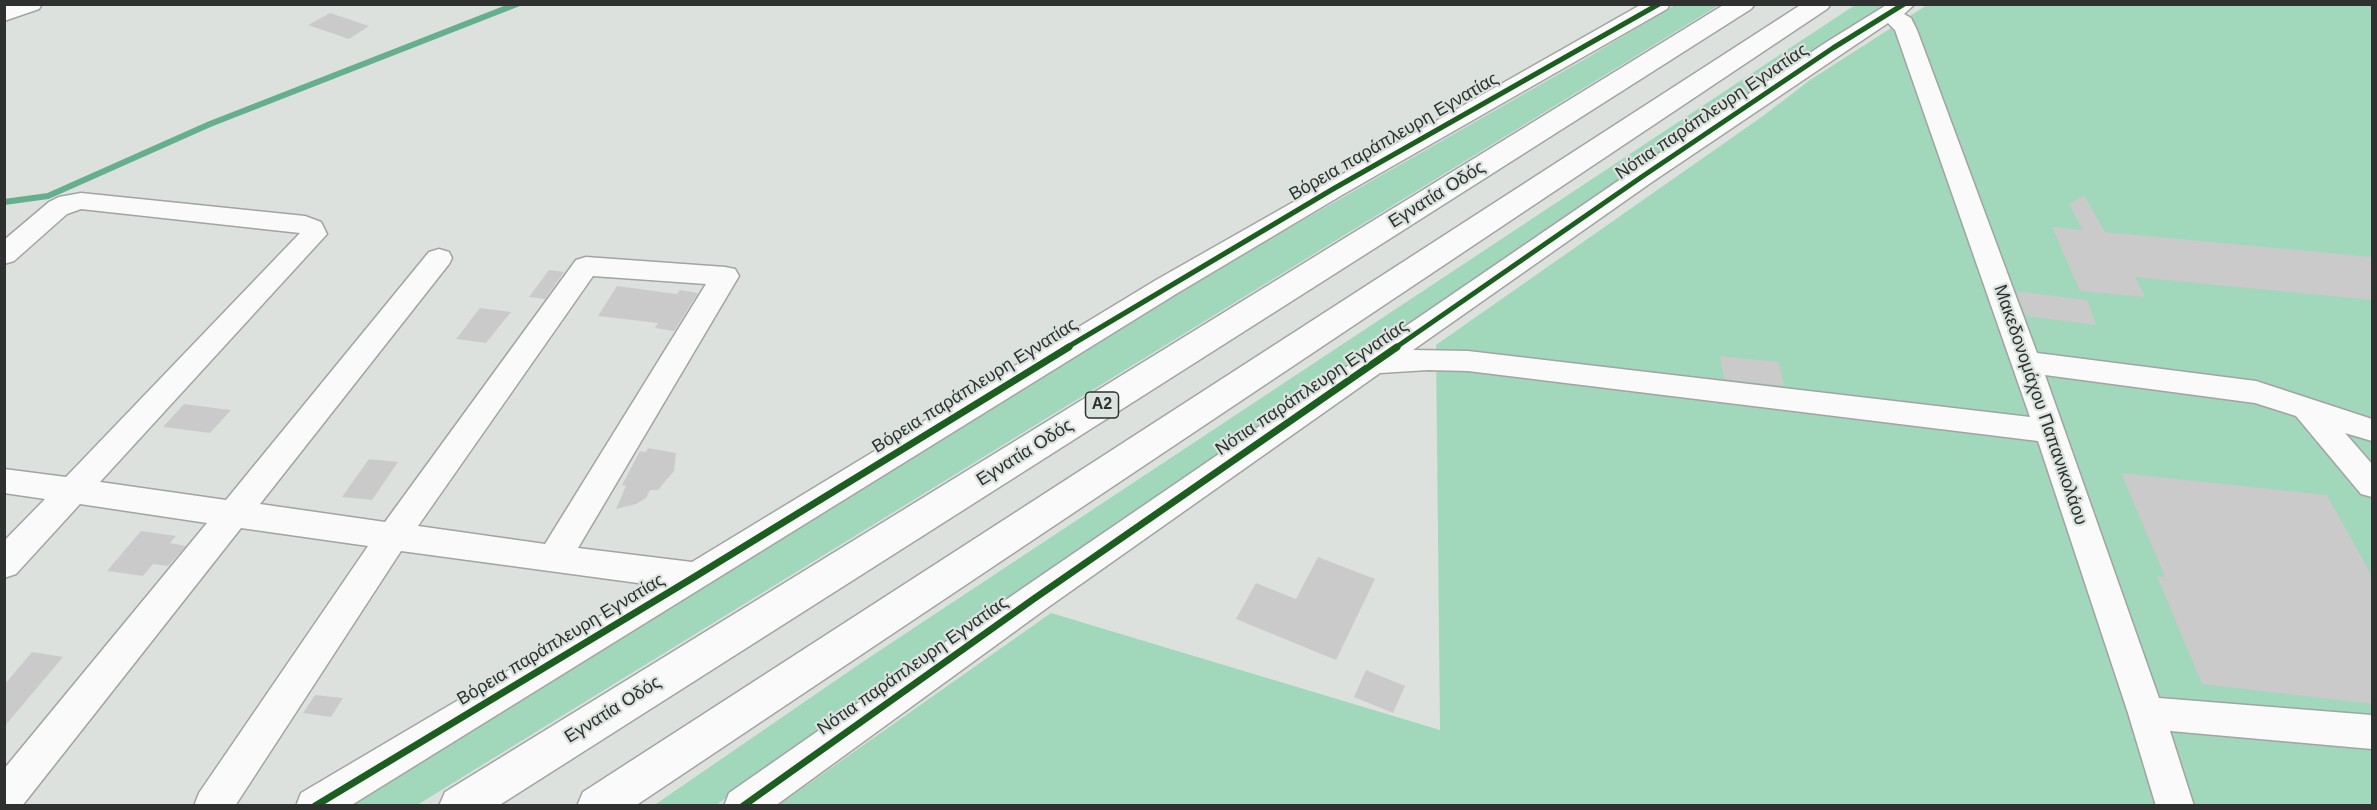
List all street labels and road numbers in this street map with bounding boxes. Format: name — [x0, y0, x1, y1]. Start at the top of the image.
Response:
street label: Νότια παράπλευρη Εγνατίας — [1612, 39, 1812, 185]
street label: Βόρεια παράπλευρη Εγνατίας — [1286, 68, 1502, 206]
street label: Εγνατία Οδός — [1385, 157, 1489, 233]
street label: Μακεδονομάχου Παπανικολάου — [1989, 282, 2091, 528]
street label: Βόρεια παράπλευρη Εγνατίας — [868, 314, 1082, 458]
street label: Νότια παράπλευρη Εγνατίας — [1212, 315, 1412, 461]
road number: Α2 — [1086, 392, 1118, 418]
street label: Εγνατία Οδός — [973, 415, 1077, 491]
street label: Βόρεια παράπλευρη Εγνατίας — [453, 569, 669, 711]
street label: Νότια παράπλευρη Εγνατίας — [814, 592, 1012, 740]
street label: Εγνατία Οδός — [561, 672, 665, 748]

